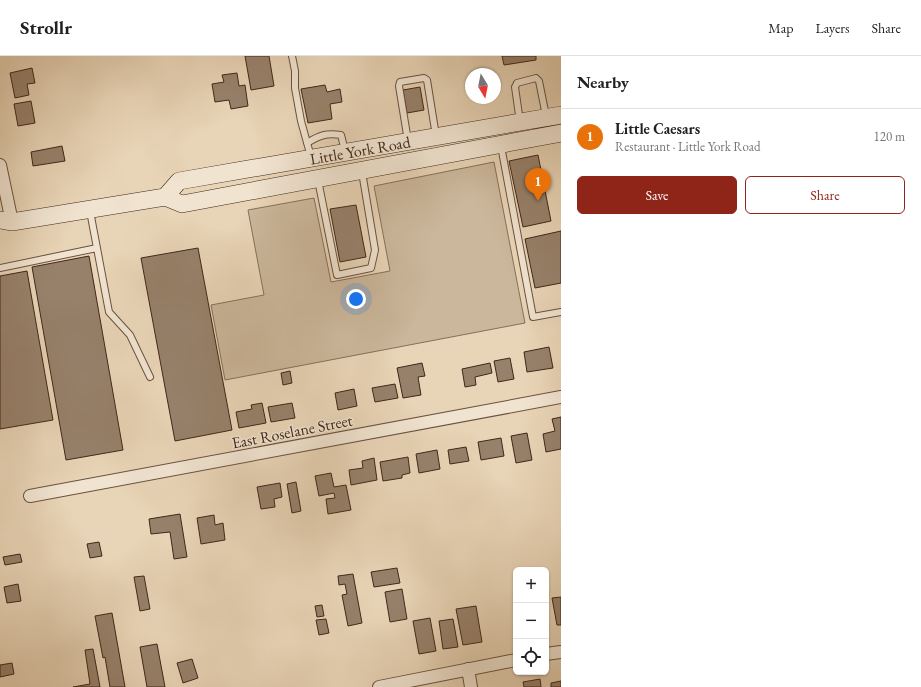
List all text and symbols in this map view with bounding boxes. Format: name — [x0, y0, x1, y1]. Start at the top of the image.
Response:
text: Strollr — [20, 15, 72, 40]
text: Map — [768, 19, 793, 37]
text: Layers — [815, 19, 850, 37]
text: Share — [872, 19, 901, 37]
north arrow — [465, 68, 501, 104]
text: Nearby — [577, 71, 629, 93]
text: Little Caesars — [615, 119, 700, 138]
text: 1 — [587, 128, 593, 145]
text: 120 m — [874, 128, 905, 145]
street label: Little York Road — [308, 131, 413, 170]
text: Restaurant · Little York Road — [615, 138, 761, 155]
pin: 1 — [525, 168, 551, 201]
button: Save — [577, 176, 737, 214]
button: Share — [745, 176, 905, 214]
your location — [346, 289, 366, 309]
street label: East Roselane Street — [230, 410, 354, 453]
map controls — [513, 567, 549, 675]
button: + — [513, 567, 549, 603]
button: − — [513, 603, 549, 639]
button: locate — [513, 639, 549, 675]

